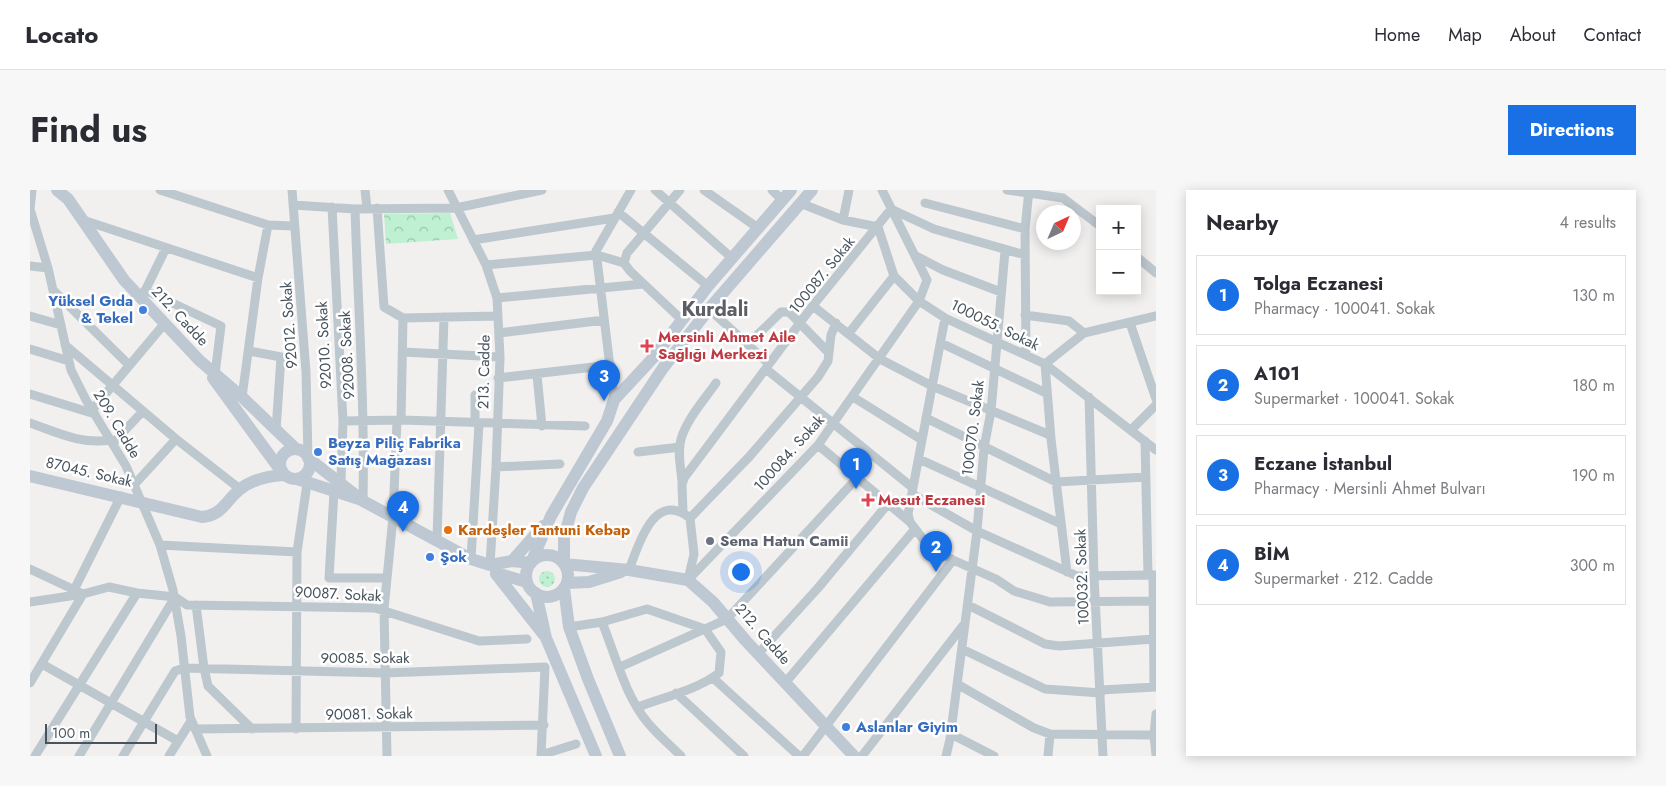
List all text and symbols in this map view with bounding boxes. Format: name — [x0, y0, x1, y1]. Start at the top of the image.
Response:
text: Locato — [25, 17, 98, 52]
text: Home — [1374, 22, 1420, 48]
text: Map — [1448, 22, 1482, 48]
text: About — [1510, 22, 1555, 48]
text: Contact — [1583, 22, 1641, 48]
text: Find us — [30, 105, 147, 155]
button: Directions — [1508, 105, 1636, 155]
north arrow — [1036, 205, 1081, 250]
map controls — [1096, 205, 1141, 295]
button: + — [1096, 205, 1141, 250]
text: Nearby — [1206, 208, 1278, 238]
text: 4 results — [1560, 211, 1616, 234]
street label: 100087. Sokak — [784, 231, 860, 318]
button: − — [1096, 250, 1141, 295]
text: Tolga Eczanesi — [1254, 270, 1383, 297]
street label: 92012. Sokak — [275, 280, 303, 369]
street label: 212. Cadde — [146, 281, 214, 351]
text: 1 — [1219, 284, 1227, 307]
text: 130 m — [1572, 284, 1615, 307]
place label: Yüksel Gıda & Tekel — [47, 290, 133, 329]
street label: 100055. Sokak — [947, 294, 1044, 356]
district label: Kurdali — [681, 295, 749, 324]
text: Pharmacy · 100041. Sokak — [1254, 297, 1435, 320]
street label: 92010. Sokak — [311, 300, 337, 389]
marker: Yüksel Gıda & Tekel — [137, 304, 149, 316]
street label: 92008. Sokak — [334, 310, 360, 400]
place label: Mersinli Ahmet Aile Sağlığı Merkezi — [658, 326, 796, 365]
street label: 213. Cadde — [472, 334, 496, 409]
marker: Mersinli Ahmet Aile Sağlığı Merkezi — [640, 339, 654, 353]
pin: 3 — [588, 360, 620, 401]
text: A101 — [1254, 360, 1300, 387]
text: 2 — [1218, 374, 1228, 397]
text: 180 m — [1572, 374, 1615, 397]
street label: 100070. Sokak — [956, 378, 990, 477]
street label: 209. Cadde — [88, 386, 146, 463]
text: Supermarket · 100041. Sokak — [1254, 387, 1454, 410]
street label: 100084. Sokak — [749, 409, 830, 496]
place label: Beyza Piliç Fabrika Satış Mağazası — [328, 432, 461, 471]
marker: Beyza Piliç Fabrika Satış Mağazası — [312, 446, 324, 458]
pin: 1 — [840, 448, 872, 489]
text: Eczane İstanbul — [1254, 450, 1392, 477]
street label: 87045. Sokak — [44, 451, 135, 493]
text: 3 — [1218, 464, 1228, 487]
text: 190 m — [1572, 464, 1615, 487]
text: Pharmacy · Mersinli Ahmet Bulvarı — [1254, 477, 1486, 500]
place label: Mesut Eczanesi — [878, 489, 985, 511]
pin: 4 — [387, 491, 419, 532]
marker: Mesut Eczanesi — [862, 494, 874, 506]
place label: Kardeşler Tantuni Kebap — [458, 519, 630, 541]
marker: Kardeşler Tantuni Kebap — [442, 524, 454, 536]
street label: 100032. Sokak — [1069, 528, 1095, 626]
place label: Sema Hatun Camii — [720, 530, 848, 552]
pin: 2 — [920, 531, 952, 572]
marker: Sema Hatun Camii — [704, 535, 716, 547]
text: BİM — [1254, 540, 1290, 567]
place label: Şok — [440, 546, 467, 568]
marker: Şok — [424, 551, 436, 563]
text: 4 — [1217, 554, 1229, 577]
text: 300 m — [1570, 554, 1615, 577]
your location — [728, 559, 754, 585]
text: Supermarket · 212. Cadde — [1254, 567, 1433, 590]
street label: 90087. Sokak — [294, 581, 382, 607]
street label: 212. Cadde — [730, 598, 796, 670]
street label: 90085. Sokak — [320, 647, 410, 669]
street label: 90081. Sokak — [325, 702, 413, 726]
place label: Aslanlar Giyim — [855, 716, 958, 738]
scale bar — [45, 721, 158, 744]
marker: Aslanlar Giyim — [840, 721, 852, 733]
text: 100 m — [52, 723, 90, 743]

